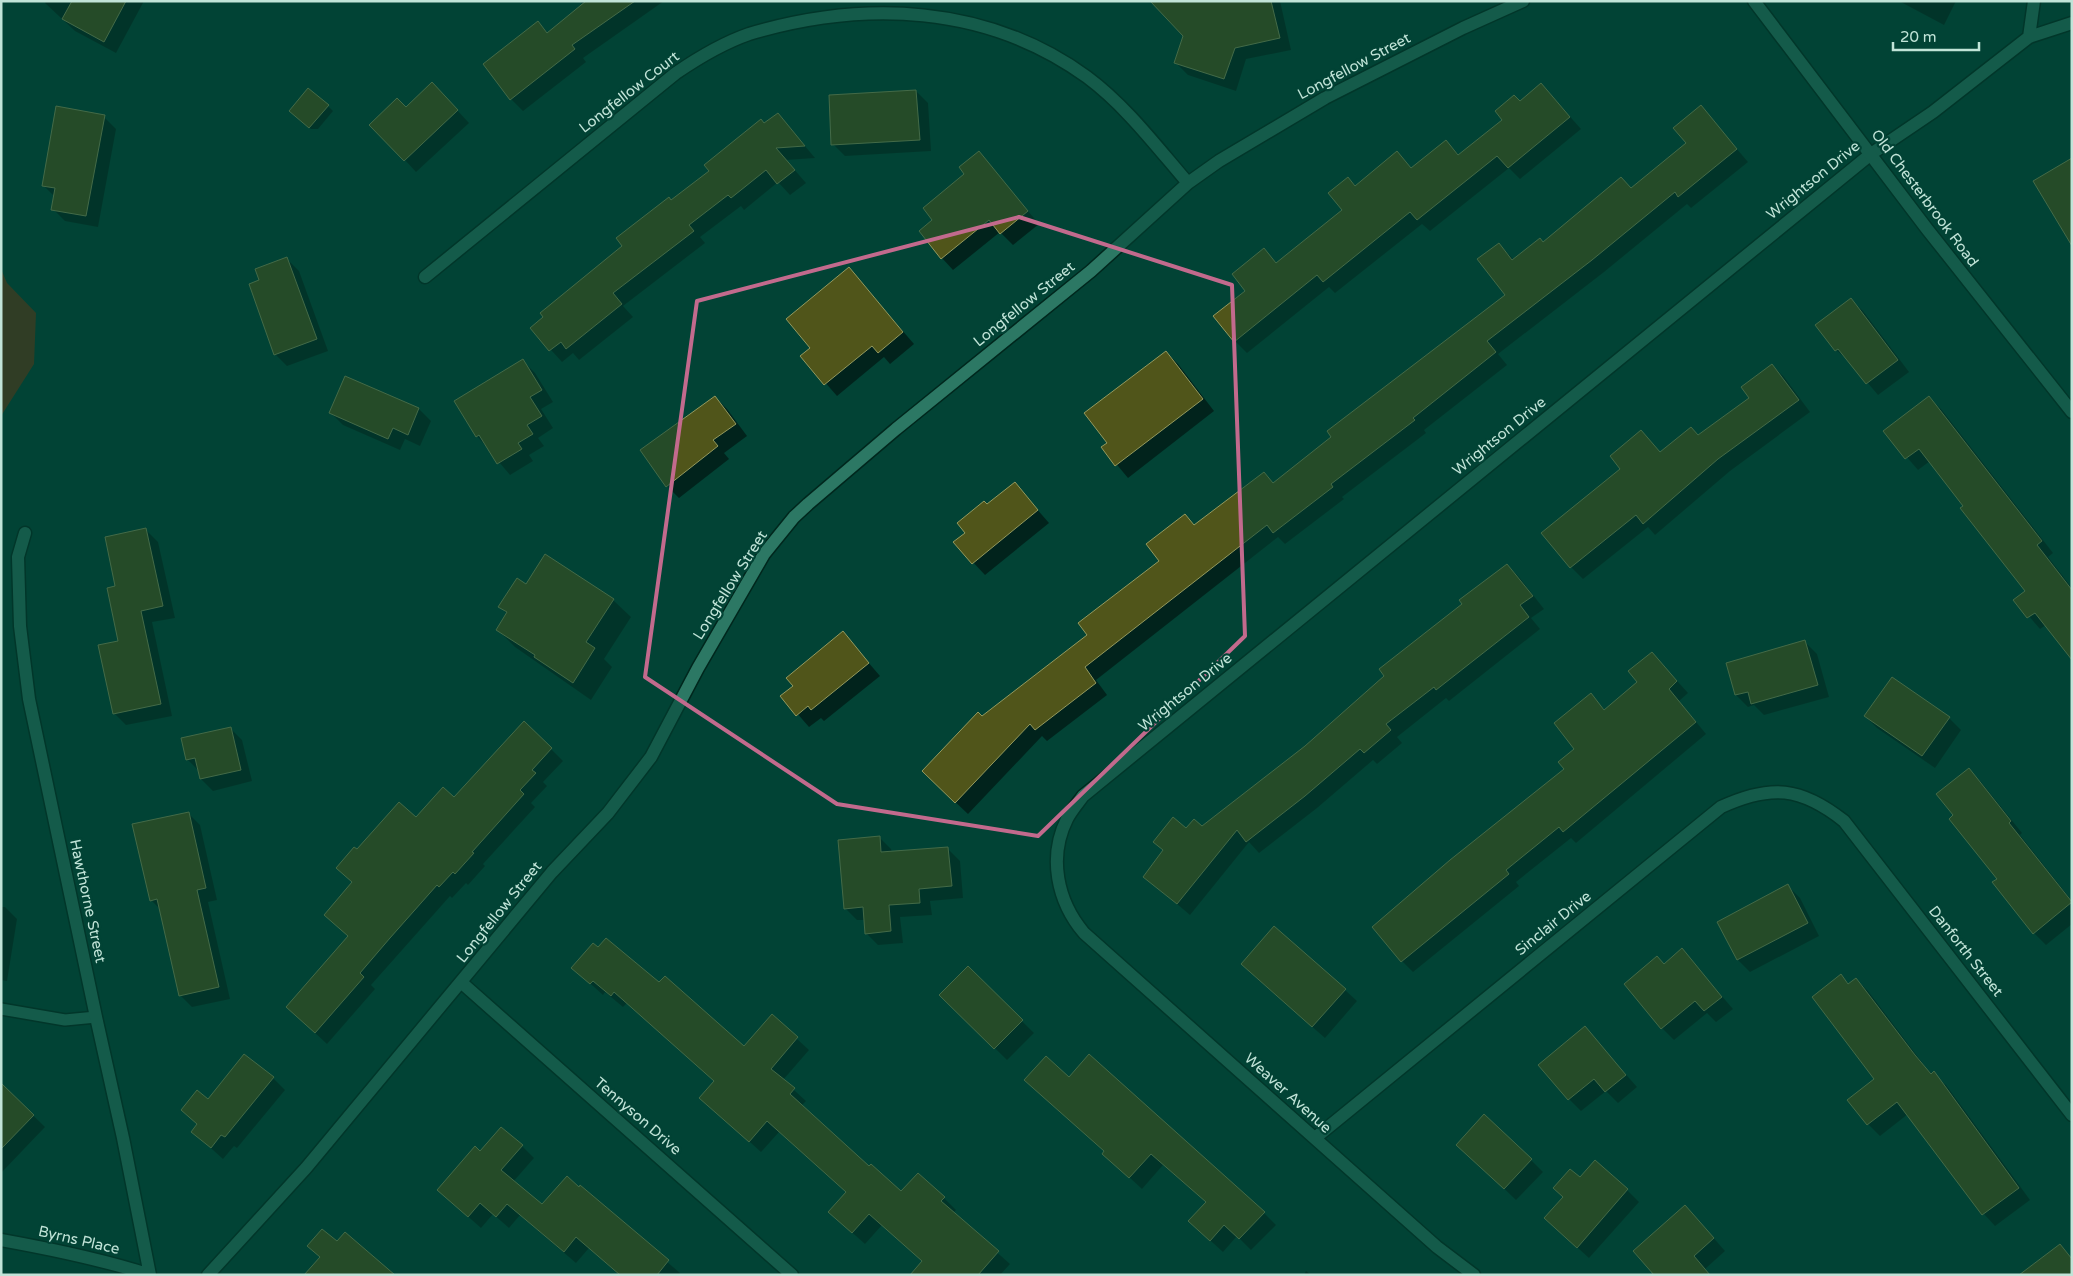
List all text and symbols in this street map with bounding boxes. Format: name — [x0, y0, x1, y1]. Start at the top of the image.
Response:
scale bar — [1893, 20, 1979, 52]
text: 20 m — [1900, 28, 1937, 46]
street label: Longfellow Street — [1294, 29, 1414, 103]
street label: Longfellow Court — [575, 47, 683, 137]
street label: Old Chesterbrook Road — [1867, 126, 1983, 270]
street label: Wrightson Drive — [1763, 137, 1863, 223]
street label: Longfellow Street — [970, 257, 1079, 350]
street label: Wrightson Drive — [1449, 393, 1549, 479]
street label: Longfellow Street — [689, 527, 771, 643]
street label: Wrightson Drive — [1135, 649, 1235, 735]
street label: Hawthorne Street — [66, 838, 110, 965]
street label: Longfellow Street — [453, 857, 546, 966]
street label: Sinclair Drive — [1511, 887, 1595, 959]
street label: Danforth Street — [1925, 902, 2007, 1000]
street label: Weaver Avenue — [1241, 1049, 1335, 1137]
street label: Tennyson Drive — [591, 1073, 685, 1159]
street label: Byrns Place — [37, 1222, 121, 1258]

